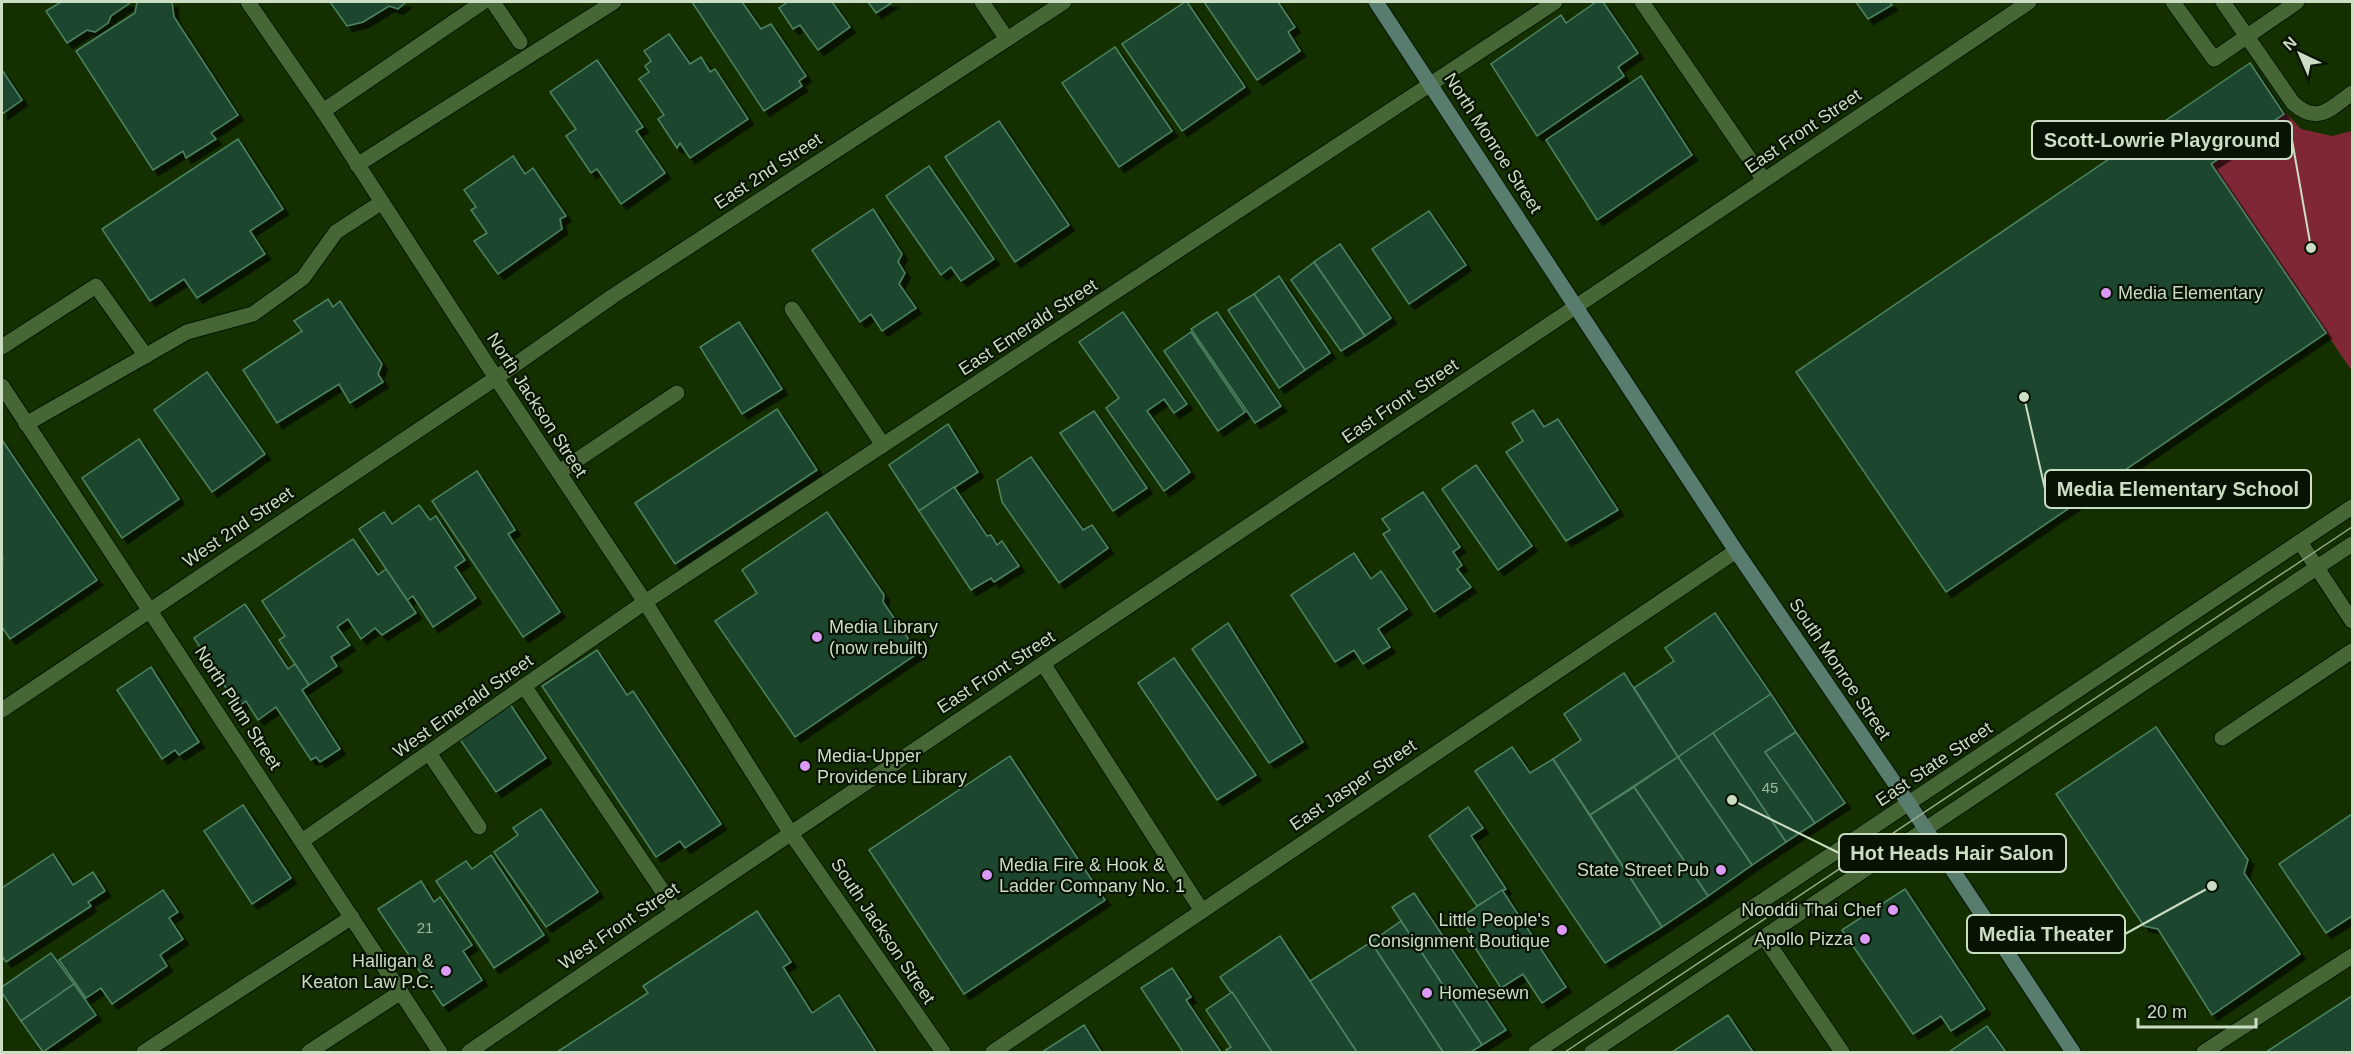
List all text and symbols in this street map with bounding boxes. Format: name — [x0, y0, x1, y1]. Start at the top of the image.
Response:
north arrow — [2270, 24, 2330, 84]
text: N — [2280, 33, 2300, 54]
street label: North Monroe Street — [1440, 69, 1546, 217]
street label: East Front Street — [1741, 85, 1865, 177]
callout: Scott-Lowrie Playground — [2032, 121, 2292, 159]
street label: East 2nd Street — [711, 129, 825, 213]
text: Scott-Lowrie Playground — [2044, 129, 2280, 151]
street label: East Emerald Street — [955, 275, 1101, 379]
place label: Media Elementary — [2118, 283, 2263, 303]
marker: Media Elementary — [2099, 286, 2113, 300]
street label: North Jackson Street — [483, 329, 591, 481]
street label: East Front Street — [1338, 355, 1462, 447]
callout: Media Elementary School — [2045, 470, 2311, 508]
text: Media Elementary School — [2057, 478, 2299, 500]
street label: West 2nd Street — [179, 483, 297, 571]
street label: South Monroe Street — [1785, 595, 1895, 743]
place label: Media Library (now rebuilt) — [829, 617, 938, 658]
street label: East Front Street — [933, 627, 1059, 717]
marker: Media Library (now rebuilt) — [810, 630, 824, 644]
street label: North Plum Street — [191, 643, 285, 773]
street label: West Emerald Street — [389, 650, 537, 762]
street label: East State Street — [1872, 718, 1996, 810]
street label: East Jasper Street — [1286, 735, 1420, 835]
place label: Media-Upper Providence Library — [817, 746, 967, 787]
marker: Media-Upper Providence Library — [798, 759, 812, 773]
house number: 45 — [1762, 779, 1778, 796]
callout: Hot Heads Hair Salon — [1839, 834, 2066, 872]
text: Hot Heads Hair Salon — [1850, 842, 2054, 864]
street label: South Jackson Street — [827, 854, 939, 1008]
place label: Media Fire & Hook & Ladder Company No. 1 — [999, 855, 1185, 896]
place label: State Street Pub — [1577, 860, 1709, 880]
marker: State Street Pub — [1714, 863, 1728, 877]
marker: Media Fire & Hook & Ladder Company No. 1 — [980, 868, 994, 882]
street label: West Front Street — [555, 878, 683, 974]
place label: Nooddi Thai Chef — [1741, 900, 1882, 920]
marker: Nooddi Thai Chef — [1886, 903, 1900, 917]
place label: Little People's Consignment Boutique — [1368, 910, 1550, 951]
callout: Media Theater — [1967, 915, 2125, 953]
house number: 21 — [417, 919, 433, 936]
marker: Little People's Consignment Boutique — [1555, 923, 1569, 937]
text: Media Theater — [1979, 923, 2113, 945]
place label: Apollo Pizza — [1754, 929, 1854, 949]
marker: Apollo Pizza — [1858, 932, 1872, 946]
place label: Halligan & Keaton Law P.C. — [301, 951, 434, 992]
marker: Halligan & Keaton Law P.C. — [439, 964, 453, 978]
place label: Homesewn — [1439, 983, 1529, 1003]
marker: Homesewn — [1420, 986, 1434, 1000]
scale bar — [2138, 991, 2256, 1029]
text: 20 m — [2147, 1002, 2187, 1022]

